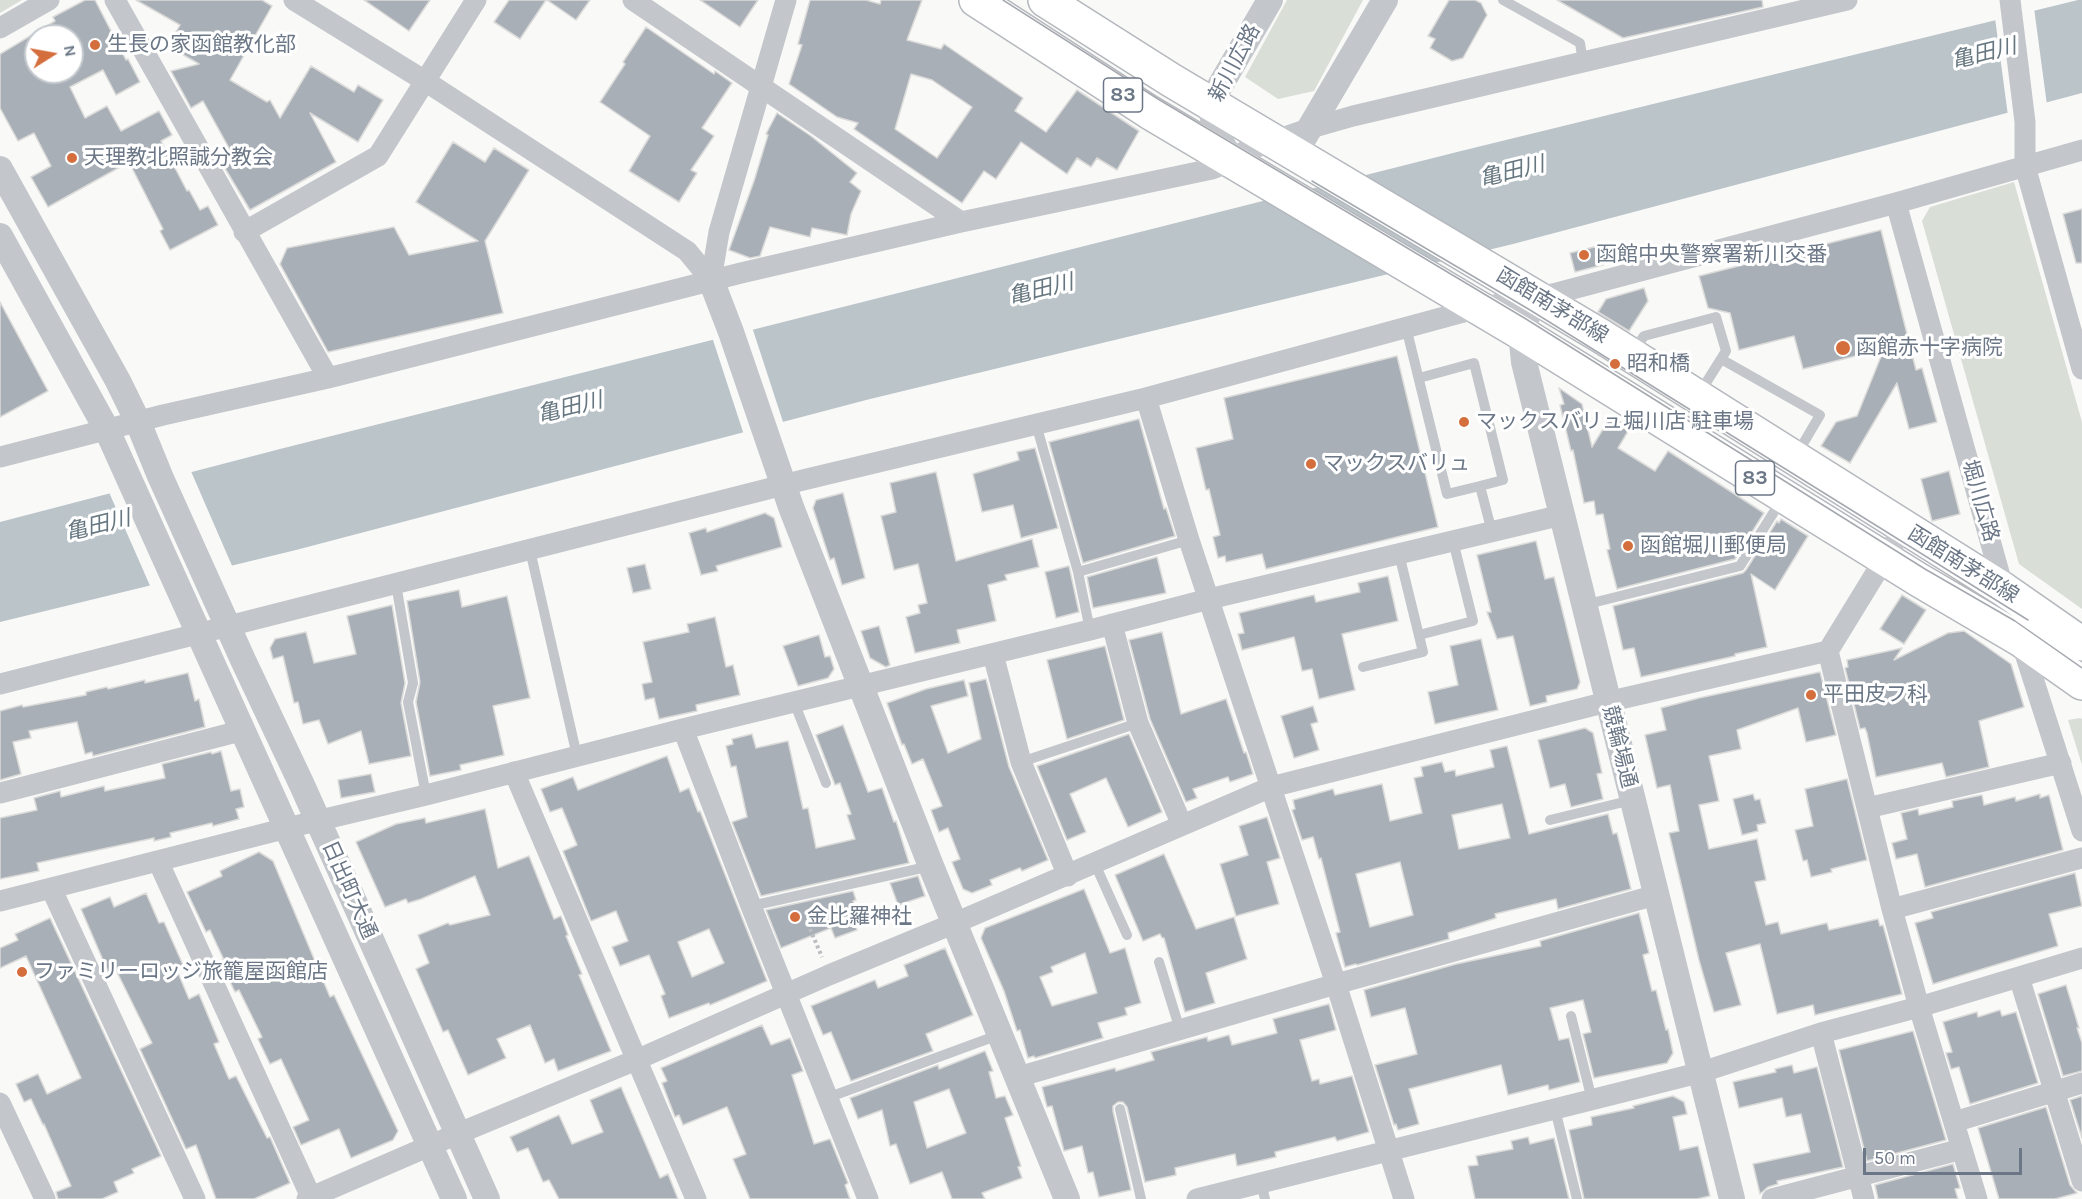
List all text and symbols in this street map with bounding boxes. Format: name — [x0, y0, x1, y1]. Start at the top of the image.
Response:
street label: 新川広路 — [1204, 20, 1266, 106]
north arrow — [24, 24, 84, 84]
place label: 生長の家函館教化部 — [107, 32, 296, 58]
water label: 亀田川 — [1949, 33, 2019, 75]
marker: 生長の家函館教化部 — [88, 38, 102, 52]
text: N — [60, 43, 81, 58]
road number: 83 — [1104, 78, 1142, 112]
place label: 天理教北照誠分教会 — [84, 145, 273, 171]
marker: 天理教北照誠分教会 — [65, 151, 79, 165]
water label: 亀田川 — [1477, 151, 1547, 193]
place label: 函館中央警察署新川交番 — [1596, 242, 1827, 268]
marker: 函館中央警察署新川交番 — [1577, 248, 1591, 262]
street label: 函館南茅部線 — [1492, 263, 1612, 349]
water label: 亀田川 — [1006, 269, 1076, 311]
place label: 函館赤十字病院 — [1856, 335, 2003, 361]
marker: 函館赤十字病院 — [1834, 339, 1852, 357]
place label: 昭和橋 — [1627, 351, 1690, 377]
marker: 昭和橋 — [1608, 357, 1622, 371]
water label: 亀田川 — [535, 387, 605, 429]
place label: マックスバリュ堀川店 駐車場 — [1476, 409, 1754, 435]
marker: マックスバリュ堀川店 駐車場 — [1457, 415, 1471, 429]
place label: マックスバリュ — [1323, 451, 1470, 477]
marker: マックスバリュ — [1304, 457, 1318, 471]
street label: 堀川広路 — [1956, 457, 2004, 545]
road number: 83 — [1736, 461, 1774, 495]
water label: 亀田川 — [63, 505, 133, 547]
street label: 函館南茅部線 — [1903, 521, 2023, 609]
place label: 函館堀川郵便局 — [1640, 533, 1787, 559]
marker: 函館堀川郵便局 — [1621, 539, 1635, 553]
place label: 平田皮フ科 — [1823, 682, 1928, 708]
marker: 平田皮フ科 — [1804, 688, 1818, 702]
street label: 競輪場通 — [1597, 703, 1641, 791]
street label: 日出町大通 — [316, 837, 382, 943]
place label: 金比羅神社 — [807, 904, 912, 930]
marker: 金比羅神社 — [788, 910, 802, 924]
place label: ファミリーロッジ旅籠屋函館店 — [34, 959, 328, 985]
marker: ファミリーロッジ旅籠屋函館店 — [15, 965, 29, 979]
scale bar — [1866, 1136, 2025, 1174]
text: 50 m — [1874, 1147, 1916, 1169]

